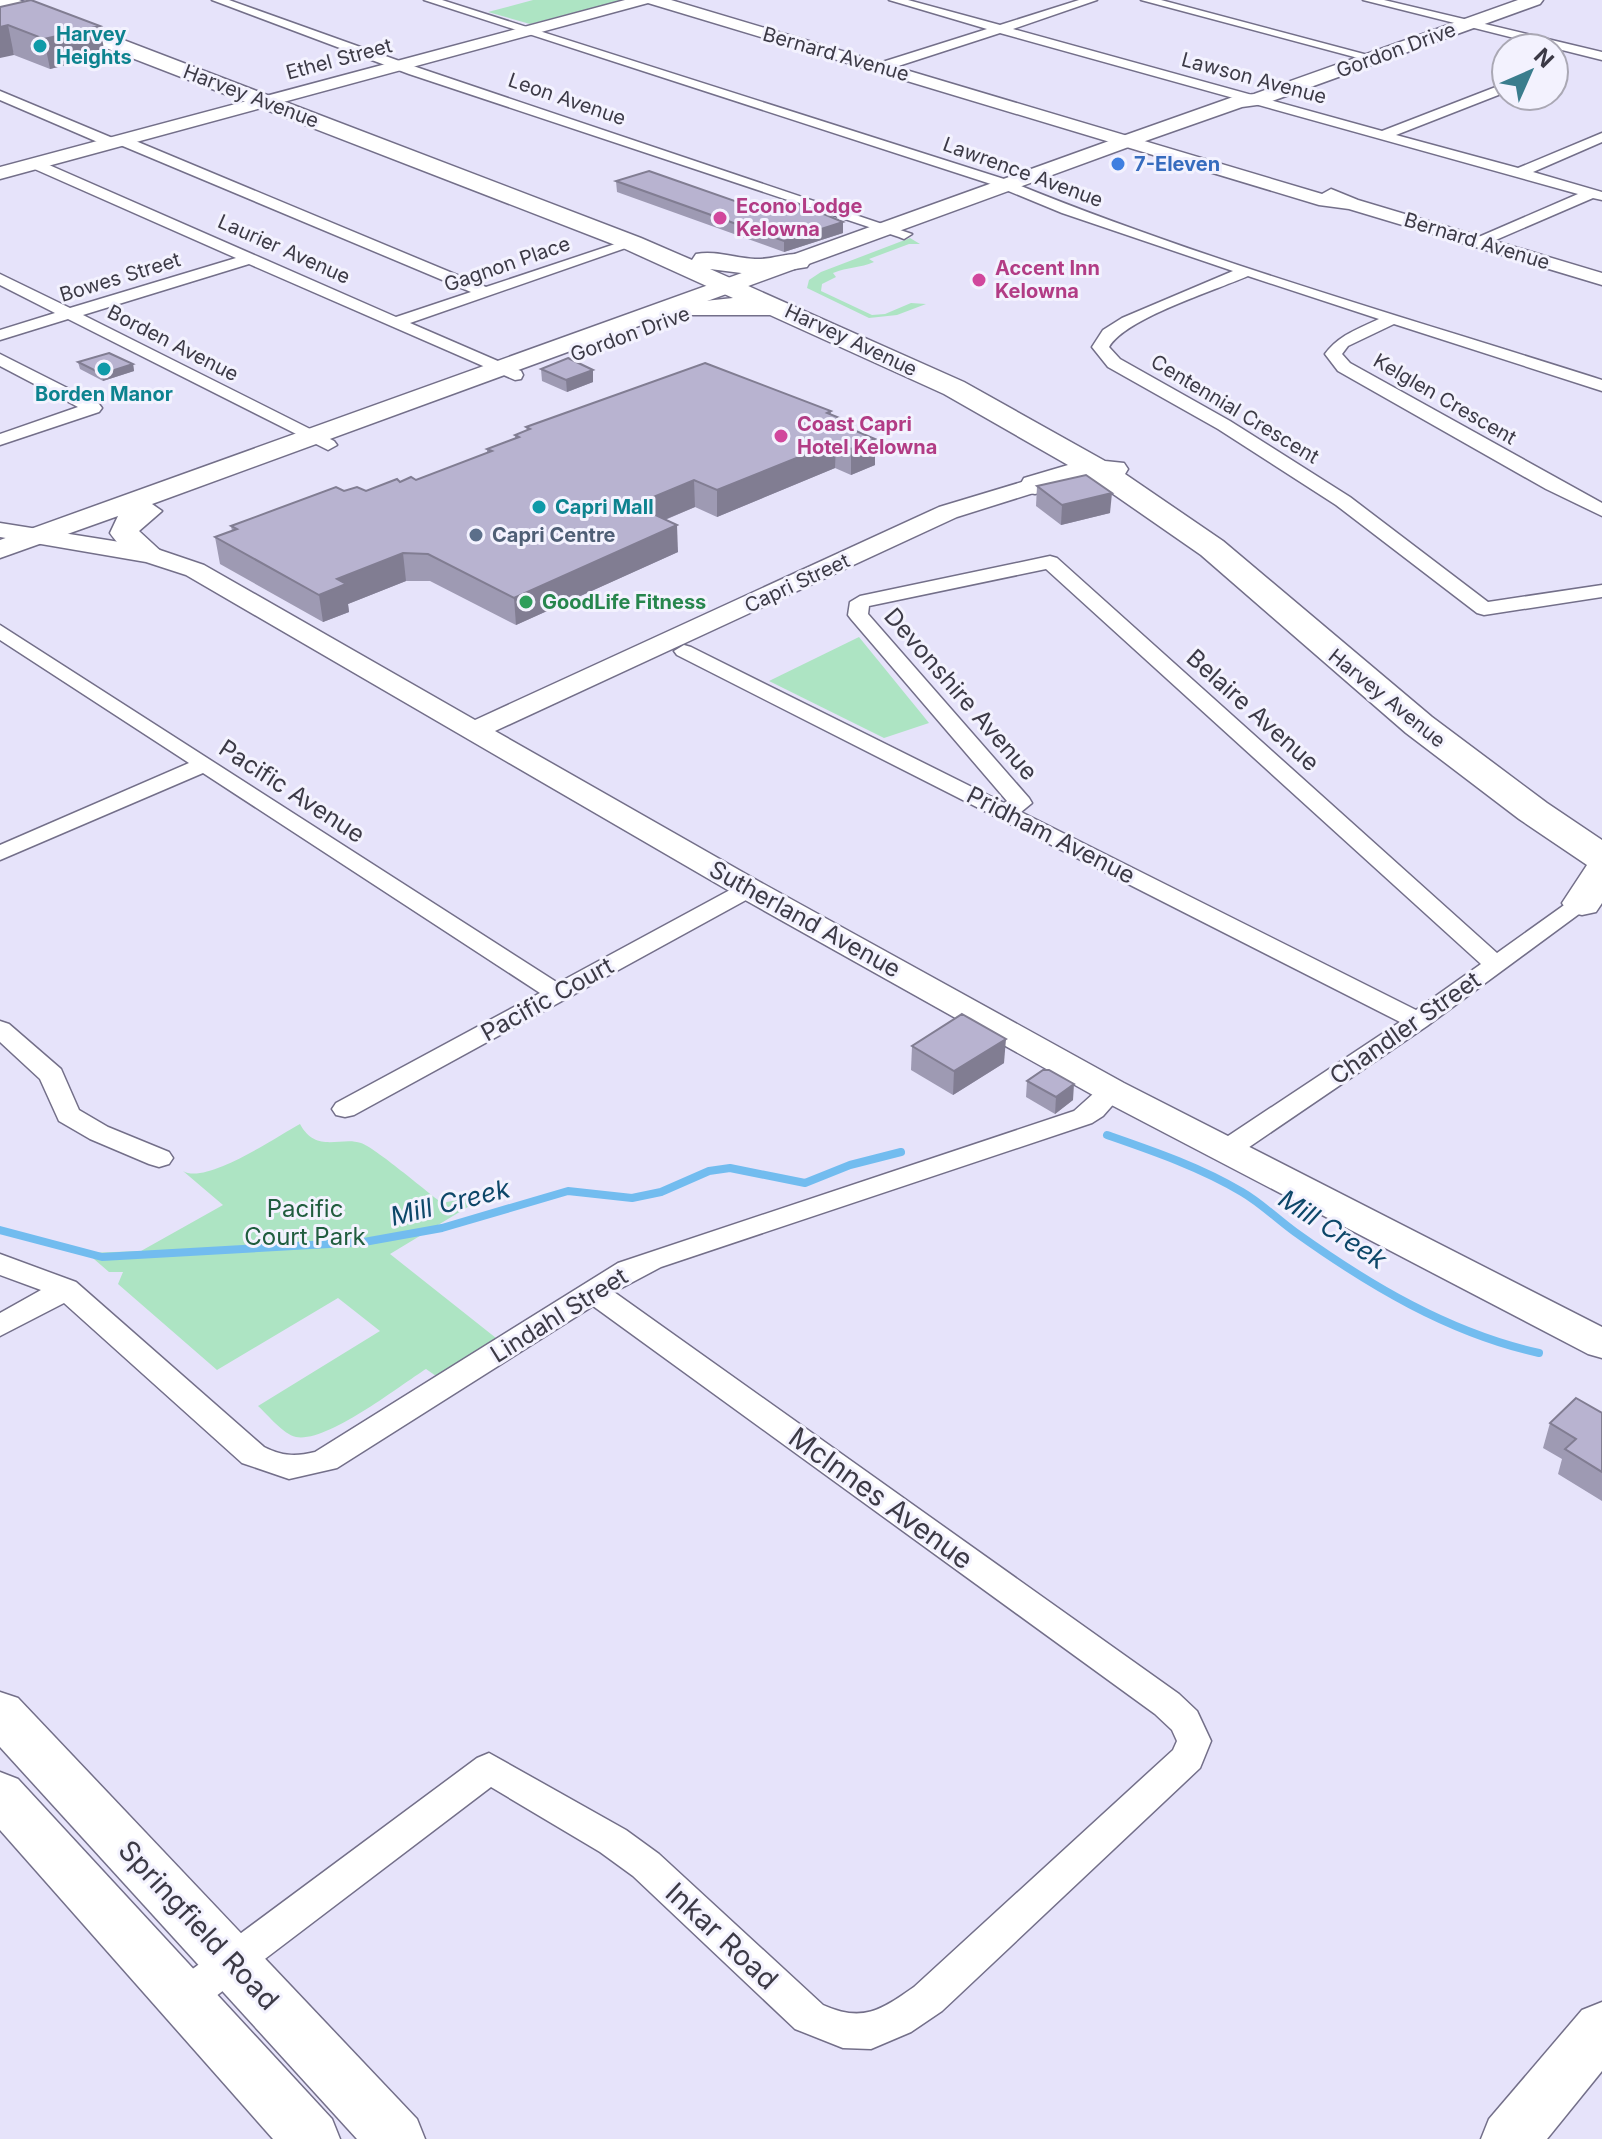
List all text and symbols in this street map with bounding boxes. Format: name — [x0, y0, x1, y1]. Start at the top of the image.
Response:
street label: Gordon Drive — [1333, 17, 1459, 83]
place label: Harvey Heights — [56, 22, 132, 69]
street label: Bernard Avenue — [760, 22, 912, 86]
north arrow — [1490, 32, 1570, 112]
street label: Ethel Street — [283, 33, 395, 85]
marker: Harvey Heights — [31, 37, 49, 55]
text: N — [1529, 43, 1559, 73]
street label: Lawson Avenue — [1179, 47, 1329, 109]
street label: Harvey Avenue — [180, 59, 322, 133]
street label: Leon Avenue — [505, 68, 629, 130]
street label: Lawrence Avenue — [940, 132, 1106, 212]
place label: 7-Eleven — [1134, 152, 1220, 176]
marker: 7-Eleven — [1109, 155, 1127, 173]
place label: Econo Lodge Kelowna — [736, 194, 862, 241]
street label: Bernard Avenue — [1401, 207, 1553, 275]
street label: Laurier Avenue — [214, 209, 354, 289]
marker: Econo Lodge Kelowna — [711, 209, 729, 227]
street label: Gagnon Place — [441, 231, 573, 297]
street label: Bowes Street — [57, 247, 184, 307]
place label: Accent Inn Kelowna — [995, 256, 1100, 303]
marker: Accent Inn Kelowna — [970, 271, 988, 289]
street label: Harvey Avenue — [781, 299, 921, 381]
street label: Borden Avenue — [103, 300, 243, 386]
street label: Gordon Drive — [567, 301, 693, 367]
street label: Kelglen Crescent — [1369, 348, 1521, 450]
street label: Centennial Crescent — [1147, 349, 1324, 469]
marker: Borden Manor — [95, 360, 113, 378]
place label: Borden Manor — [35, 382, 173, 406]
place label: Coast Capri Hotel Kelowna — [797, 412, 937, 459]
marker: Coast Capri Hotel Kelowna — [772, 427, 790, 445]
place label: Capri Mall — [555, 495, 654, 519]
marker: Capri Mall — [530, 498, 548, 516]
place label: Capri Centre — [492, 523, 616, 547]
marker: Capri Centre — [467, 526, 485, 544]
street label: Capri Street — [741, 548, 854, 618]
place label: GoodLife Fitness — [542, 590, 706, 614]
marker: GoodLife Fitness — [517, 593, 535, 611]
street label: Devonshire Avenue — [878, 602, 1044, 786]
street label: Belaire Avenue — [1181, 643, 1325, 777]
street label: Harvey Avenue — [1324, 644, 1450, 752]
street label: Pacific Avenue — [214, 733, 370, 849]
street label: Pridham Avenue — [962, 780, 1140, 890]
street label: Sutherland Avenue — [704, 854, 906, 984]
street label: Pacific Court — [476, 951, 618, 1047]
street label: Chandler Street — [1324, 965, 1486, 1091]
water label: Mill Creek — [387, 1172, 514, 1232]
water label: Mill Creek — [1273, 1183, 1393, 1276]
park label: Pacific Court Park — [244, 1194, 366, 1251]
street label: Lindahl Street — [485, 1261, 633, 1369]
street label: McInnes Avenue — [782, 1420, 980, 1576]
street label: Springfield Road — [112, 1833, 286, 2017]
street label: Inkar Road — [659, 1875, 785, 1997]

